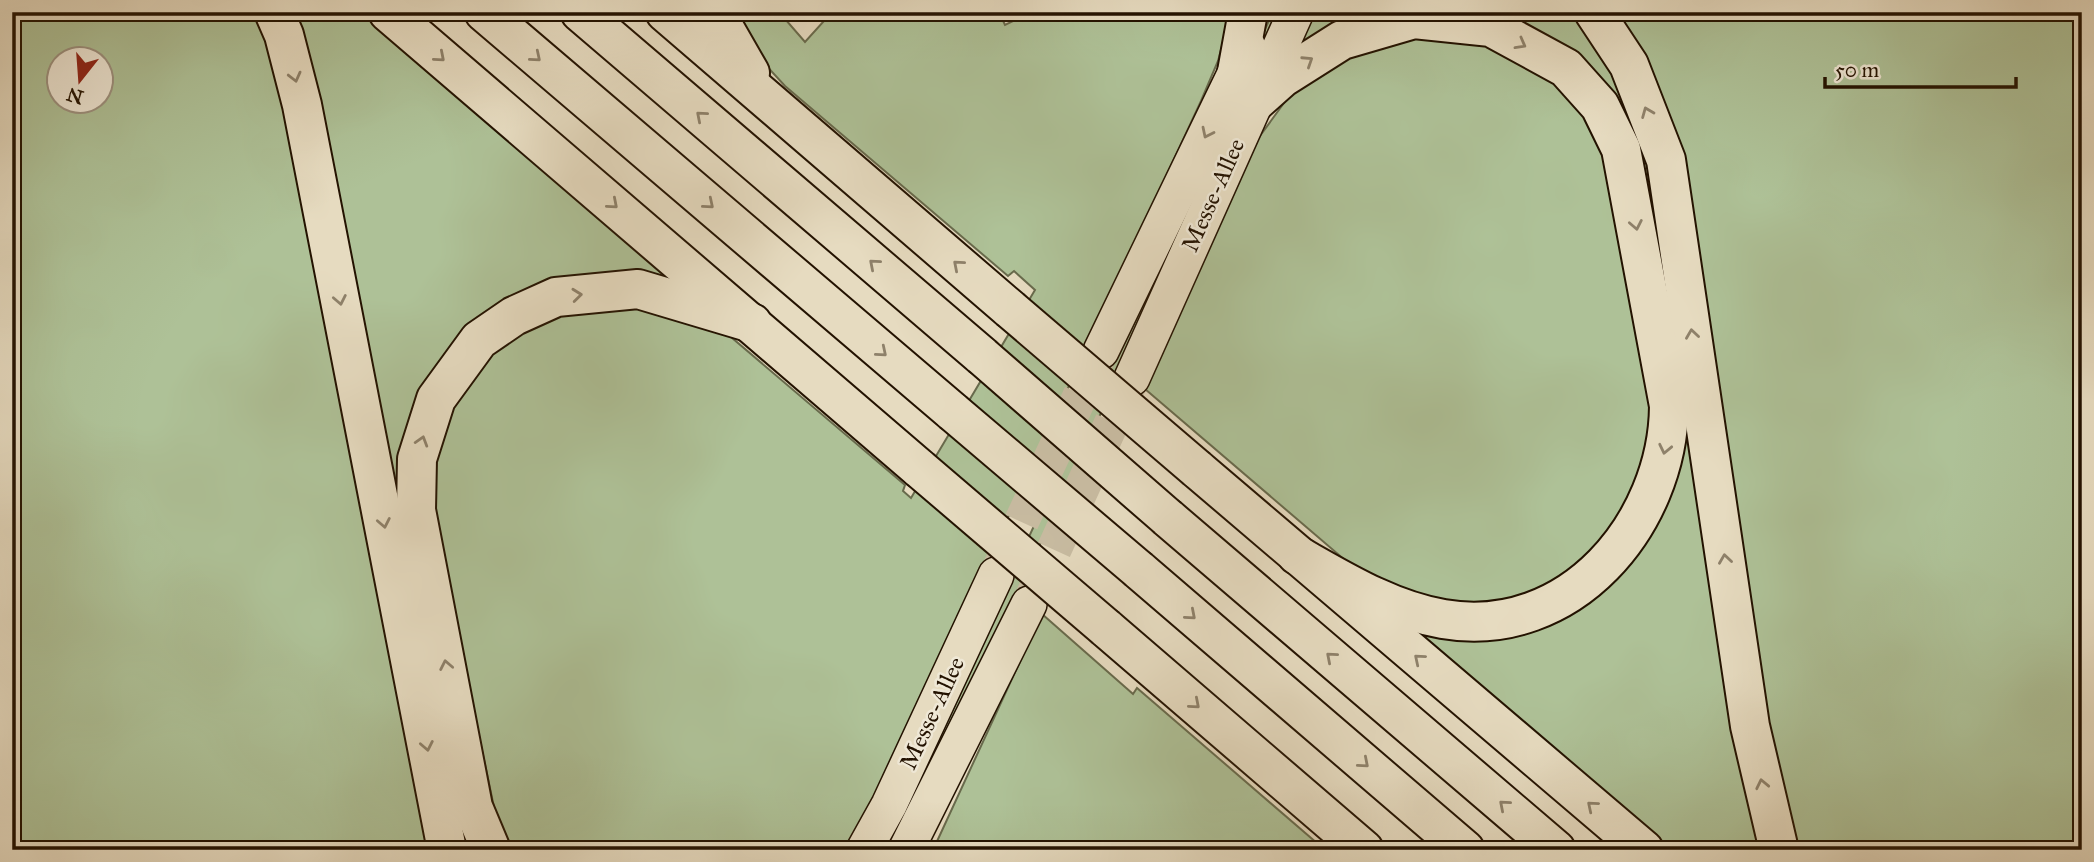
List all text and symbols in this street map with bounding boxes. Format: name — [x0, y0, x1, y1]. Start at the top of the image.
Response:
one-way arrow — [1514, 36, 1527, 49]
north arrow — [46, 46, 116, 116]
scale bar — [1825, 46, 2015, 90]
one-way arrow — [528, 48, 540, 61]
one-way arrow — [432, 49, 445, 61]
one-way arrow — [1300, 57, 1313, 70]
text: 50 m — [1835, 57, 1880, 83]
one-way arrow — [287, 71, 301, 83]
text: N — [64, 82, 86, 109]
one-way arrow — [1642, 107, 1656, 119]
one-way arrow — [697, 112, 710, 124]
one-way arrow — [1201, 126, 1215, 138]
street label: Messe-Allee — [1175, 134, 1251, 256]
one-way arrow — [605, 196, 618, 208]
one-way arrow — [701, 196, 714, 208]
one-way arrow — [1627, 219, 1642, 231]
one-way arrow — [869, 260, 882, 272]
one-way arrow — [954, 261, 967, 273]
one-way arrow — [571, 288, 583, 303]
one-way arrow — [332, 294, 347, 306]
one-way arrow — [1685, 328, 1700, 340]
one-way arrow — [874, 344, 887, 356]
one-way arrow — [414, 436, 429, 448]
one-way arrow — [1659, 443, 1674, 455]
one-way arrow — [375, 517, 390, 529]
one-way arrow — [1718, 553, 1733, 565]
one-way arrow — [1183, 607, 1196, 619]
street label: Messe-Allee — [893, 652, 971, 774]
one-way arrow — [1326, 653, 1339, 665]
one-way arrow — [1414, 654, 1426, 667]
one-way arrow — [439, 659, 454, 671]
one-way arrow — [1187, 696, 1200, 708]
one-way arrow — [419, 740, 434, 752]
one-way arrow — [1356, 755, 1369, 767]
one-way arrow — [1756, 778, 1770, 790]
one-way arrow — [1499, 801, 1512, 813]
one-way arrow — [1588, 802, 1601, 814]

